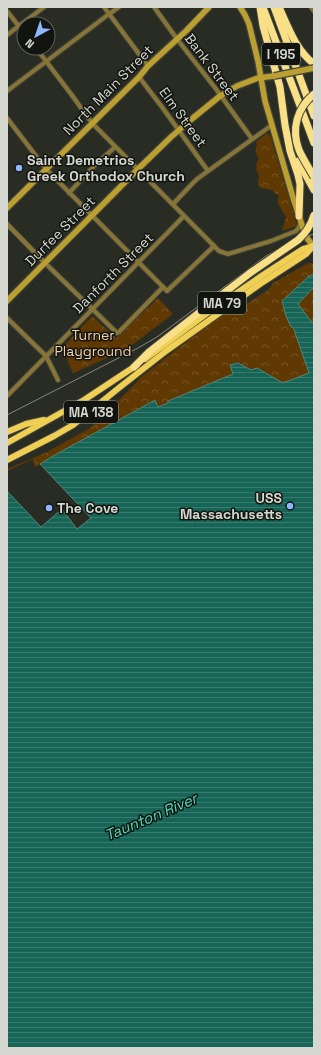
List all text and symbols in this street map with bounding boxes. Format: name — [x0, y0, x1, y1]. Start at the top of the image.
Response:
north arrow — [16, 16, 56, 56]
street label: Bank Street — [181, 30, 243, 104]
text: N — [22, 36, 37, 51]
street label: North Main Street — [59, 41, 157, 139]
road number: I 195 — [262, 43, 300, 65]
street label: Elm Street — [155, 84, 211, 150]
place label: Saint Demetrios Greek Orthodox Church — [27, 151, 185, 185]
marker: Saint Demetrios Greek Orthodox Church — [14, 163, 24, 173]
street label: Durfee Street — [21, 192, 99, 270]
street label: Danforth Street — [69, 229, 157, 317]
road number: MA 79 — [198, 292, 246, 314]
park label: Turner Playground — [54, 326, 132, 360]
road number: MA 138 — [64, 401, 118, 423]
place label: USS Massachusetts — [180, 489, 283, 523]
place label: The Cove — [57, 499, 118, 517]
marker: USS Massachusetts — [285, 501, 295, 511]
marker: The Cove — [44, 503, 54, 513]
water label: Taunton River — [102, 788, 201, 845]

